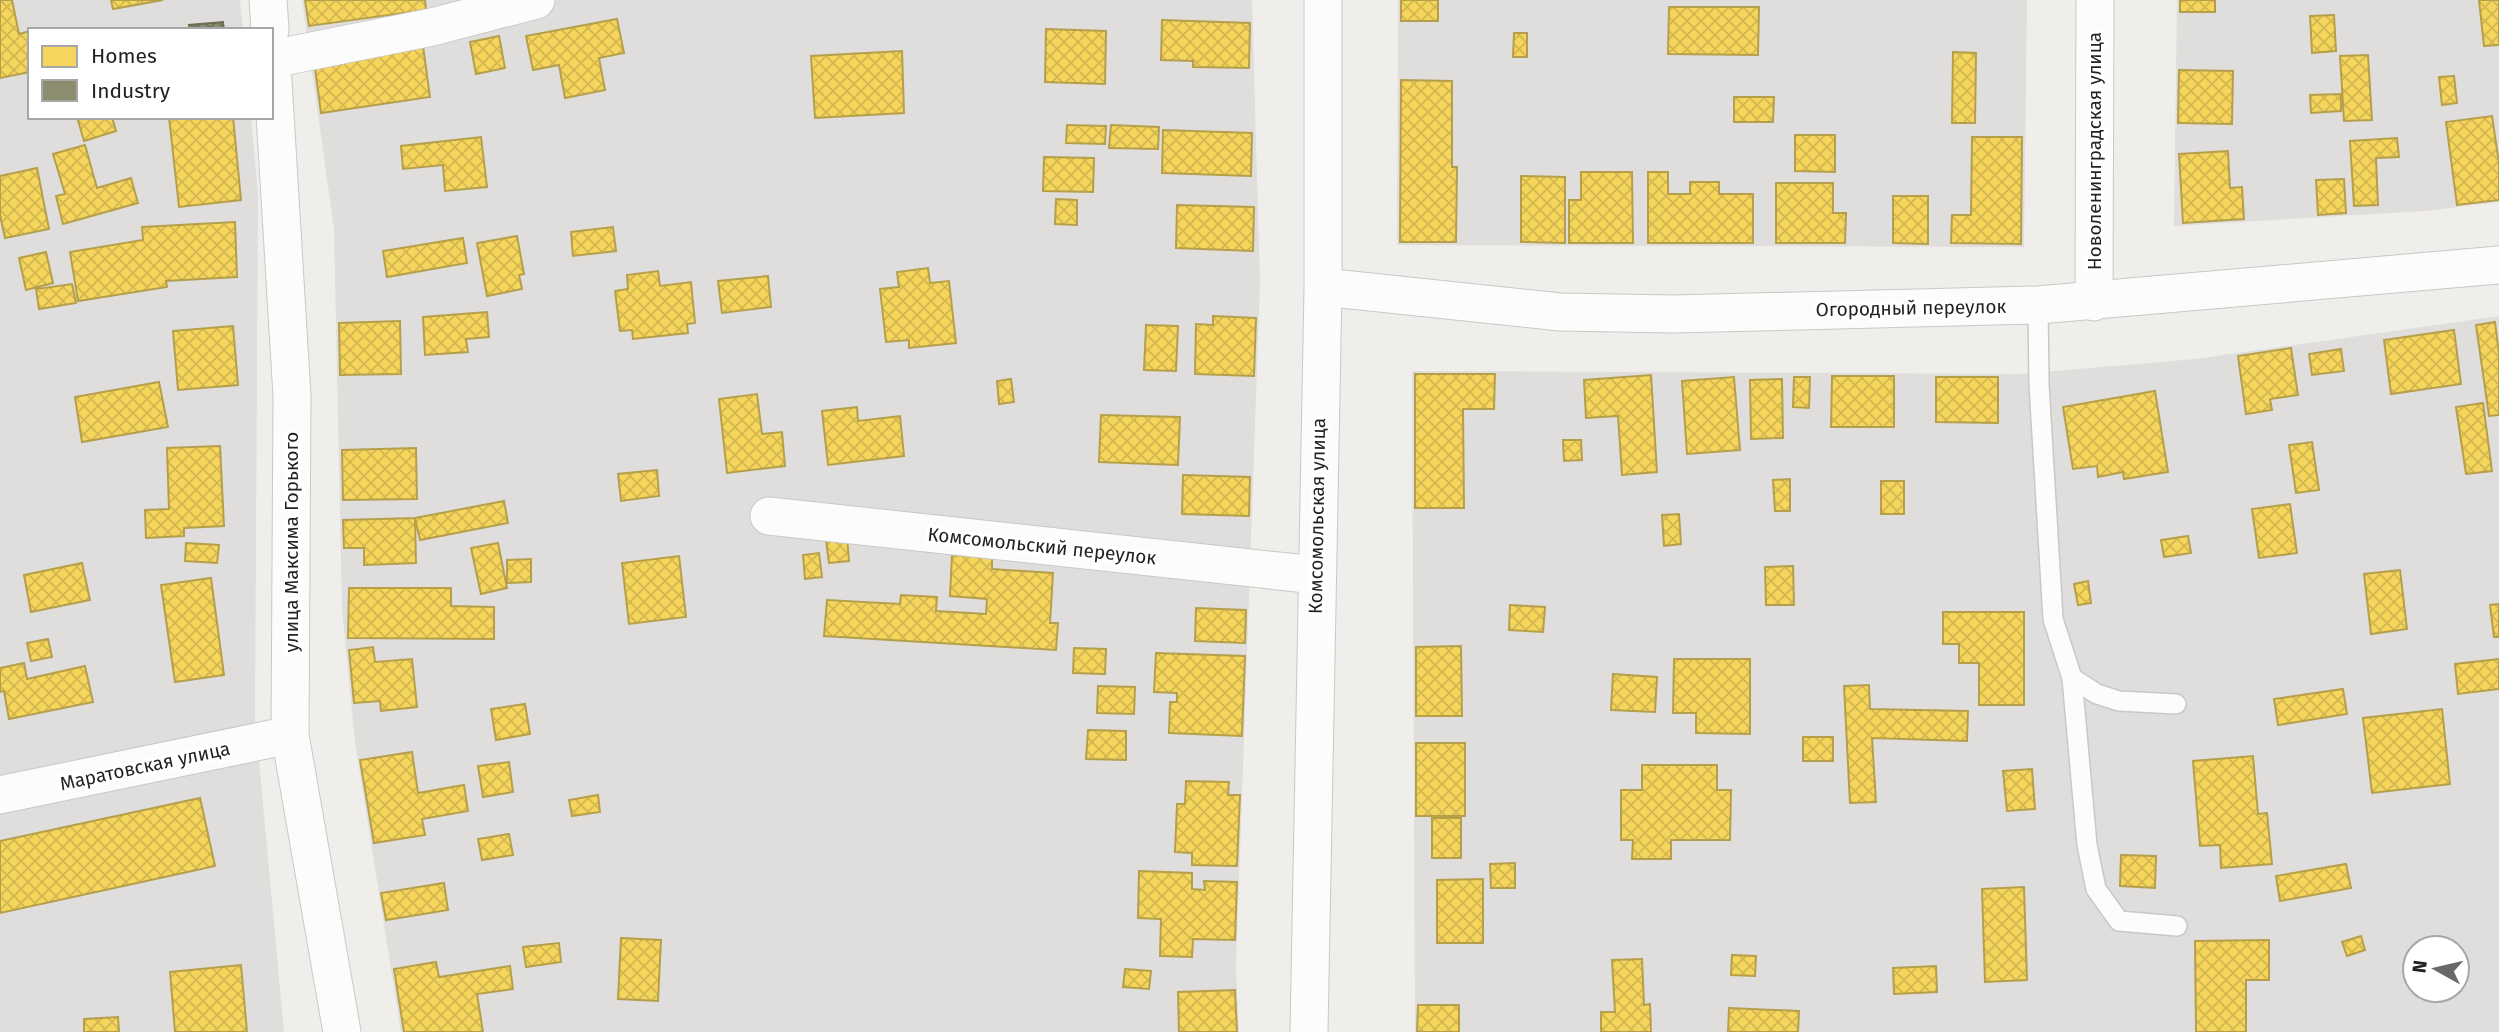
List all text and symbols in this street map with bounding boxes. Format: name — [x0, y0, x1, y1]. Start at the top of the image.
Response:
legend — [28, 28, 273, 119]
street label: Новоленинградская улица — [2083, 32, 2106, 270]
text: Homes — [91, 43, 157, 69]
text: Industry — [91, 78, 171, 104]
street label: Огородный переулок — [1816, 295, 2007, 321]
street label: Комсомольская улица — [1304, 418, 1330, 614]
street label: улица Максима Горького — [280, 432, 303, 652]
street label: Комсомольский переулок — [926, 523, 1158, 569]
street label: Маратовская улица — [58, 737, 232, 795]
north arrow — [2401, 934, 2471, 1004]
text: N — [2407, 959, 2432, 975]

